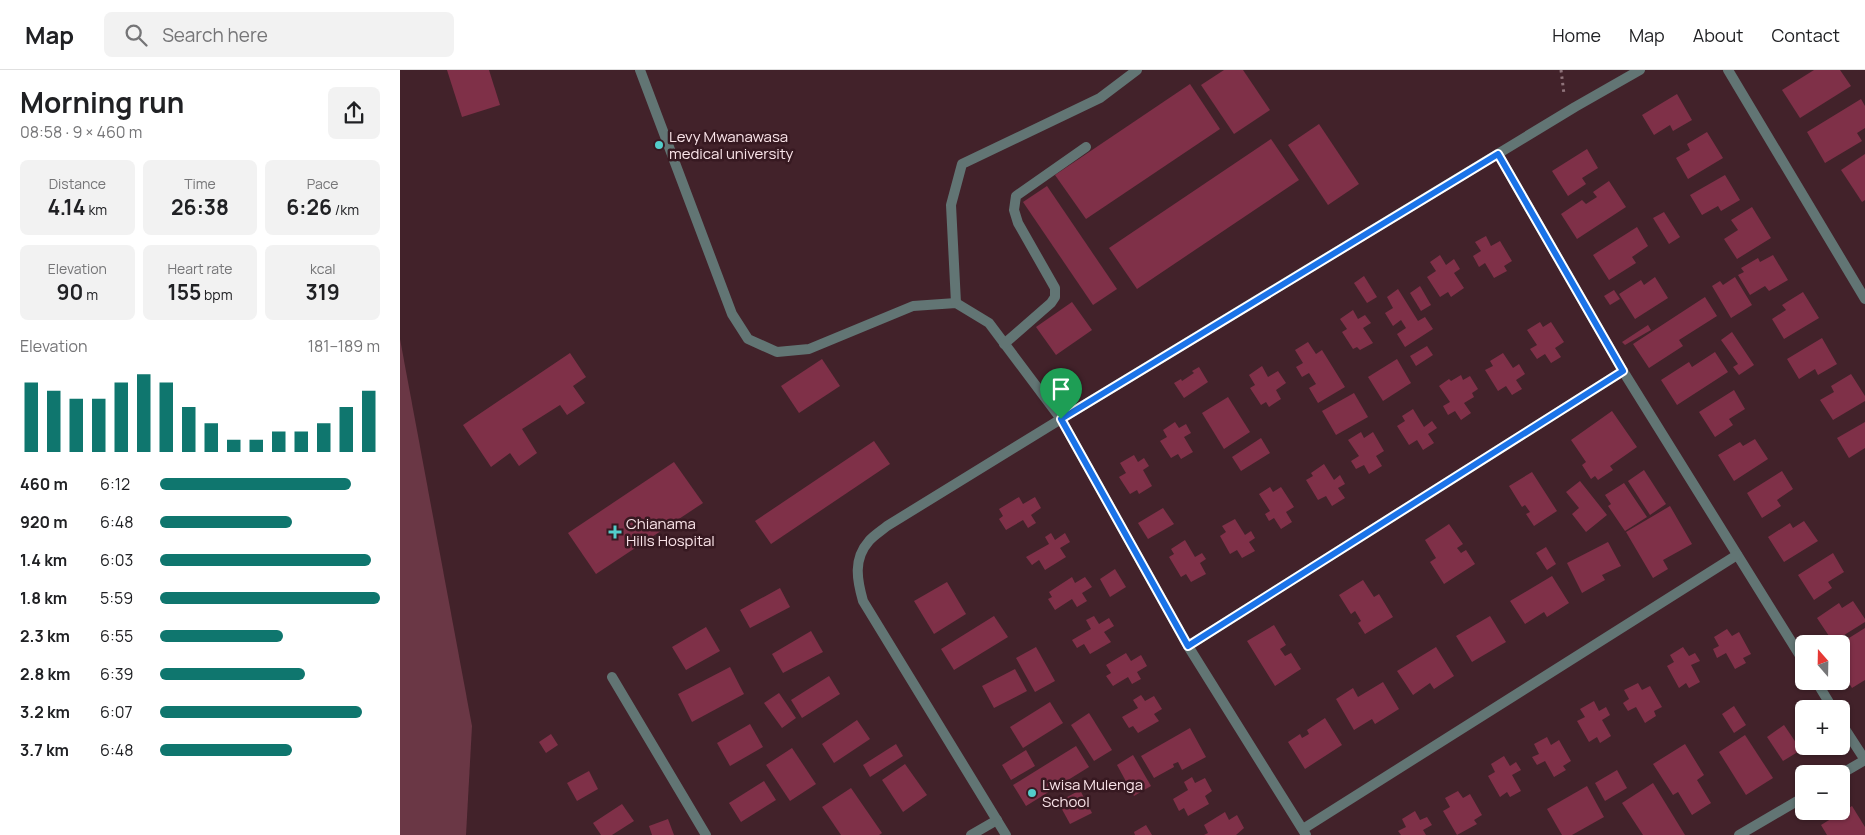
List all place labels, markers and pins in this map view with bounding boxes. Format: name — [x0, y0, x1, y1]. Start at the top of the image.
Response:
place label: Levy Mwanawasa medical university — [669, 126, 794, 164]
marker: Levy Mwanawasa medical university — [653, 139, 665, 151]
pin — [1040, 368, 1082, 419]
place label: Chianama Hills Hospital — [626, 513, 715, 551]
marker: Chianama Hills Hospital — [608, 525, 622, 539]
place label: Lwisa Mulenga School — [1042, 774, 1143, 812]
marker: Lwisa Mulenga School — [1026, 787, 1038, 799]

